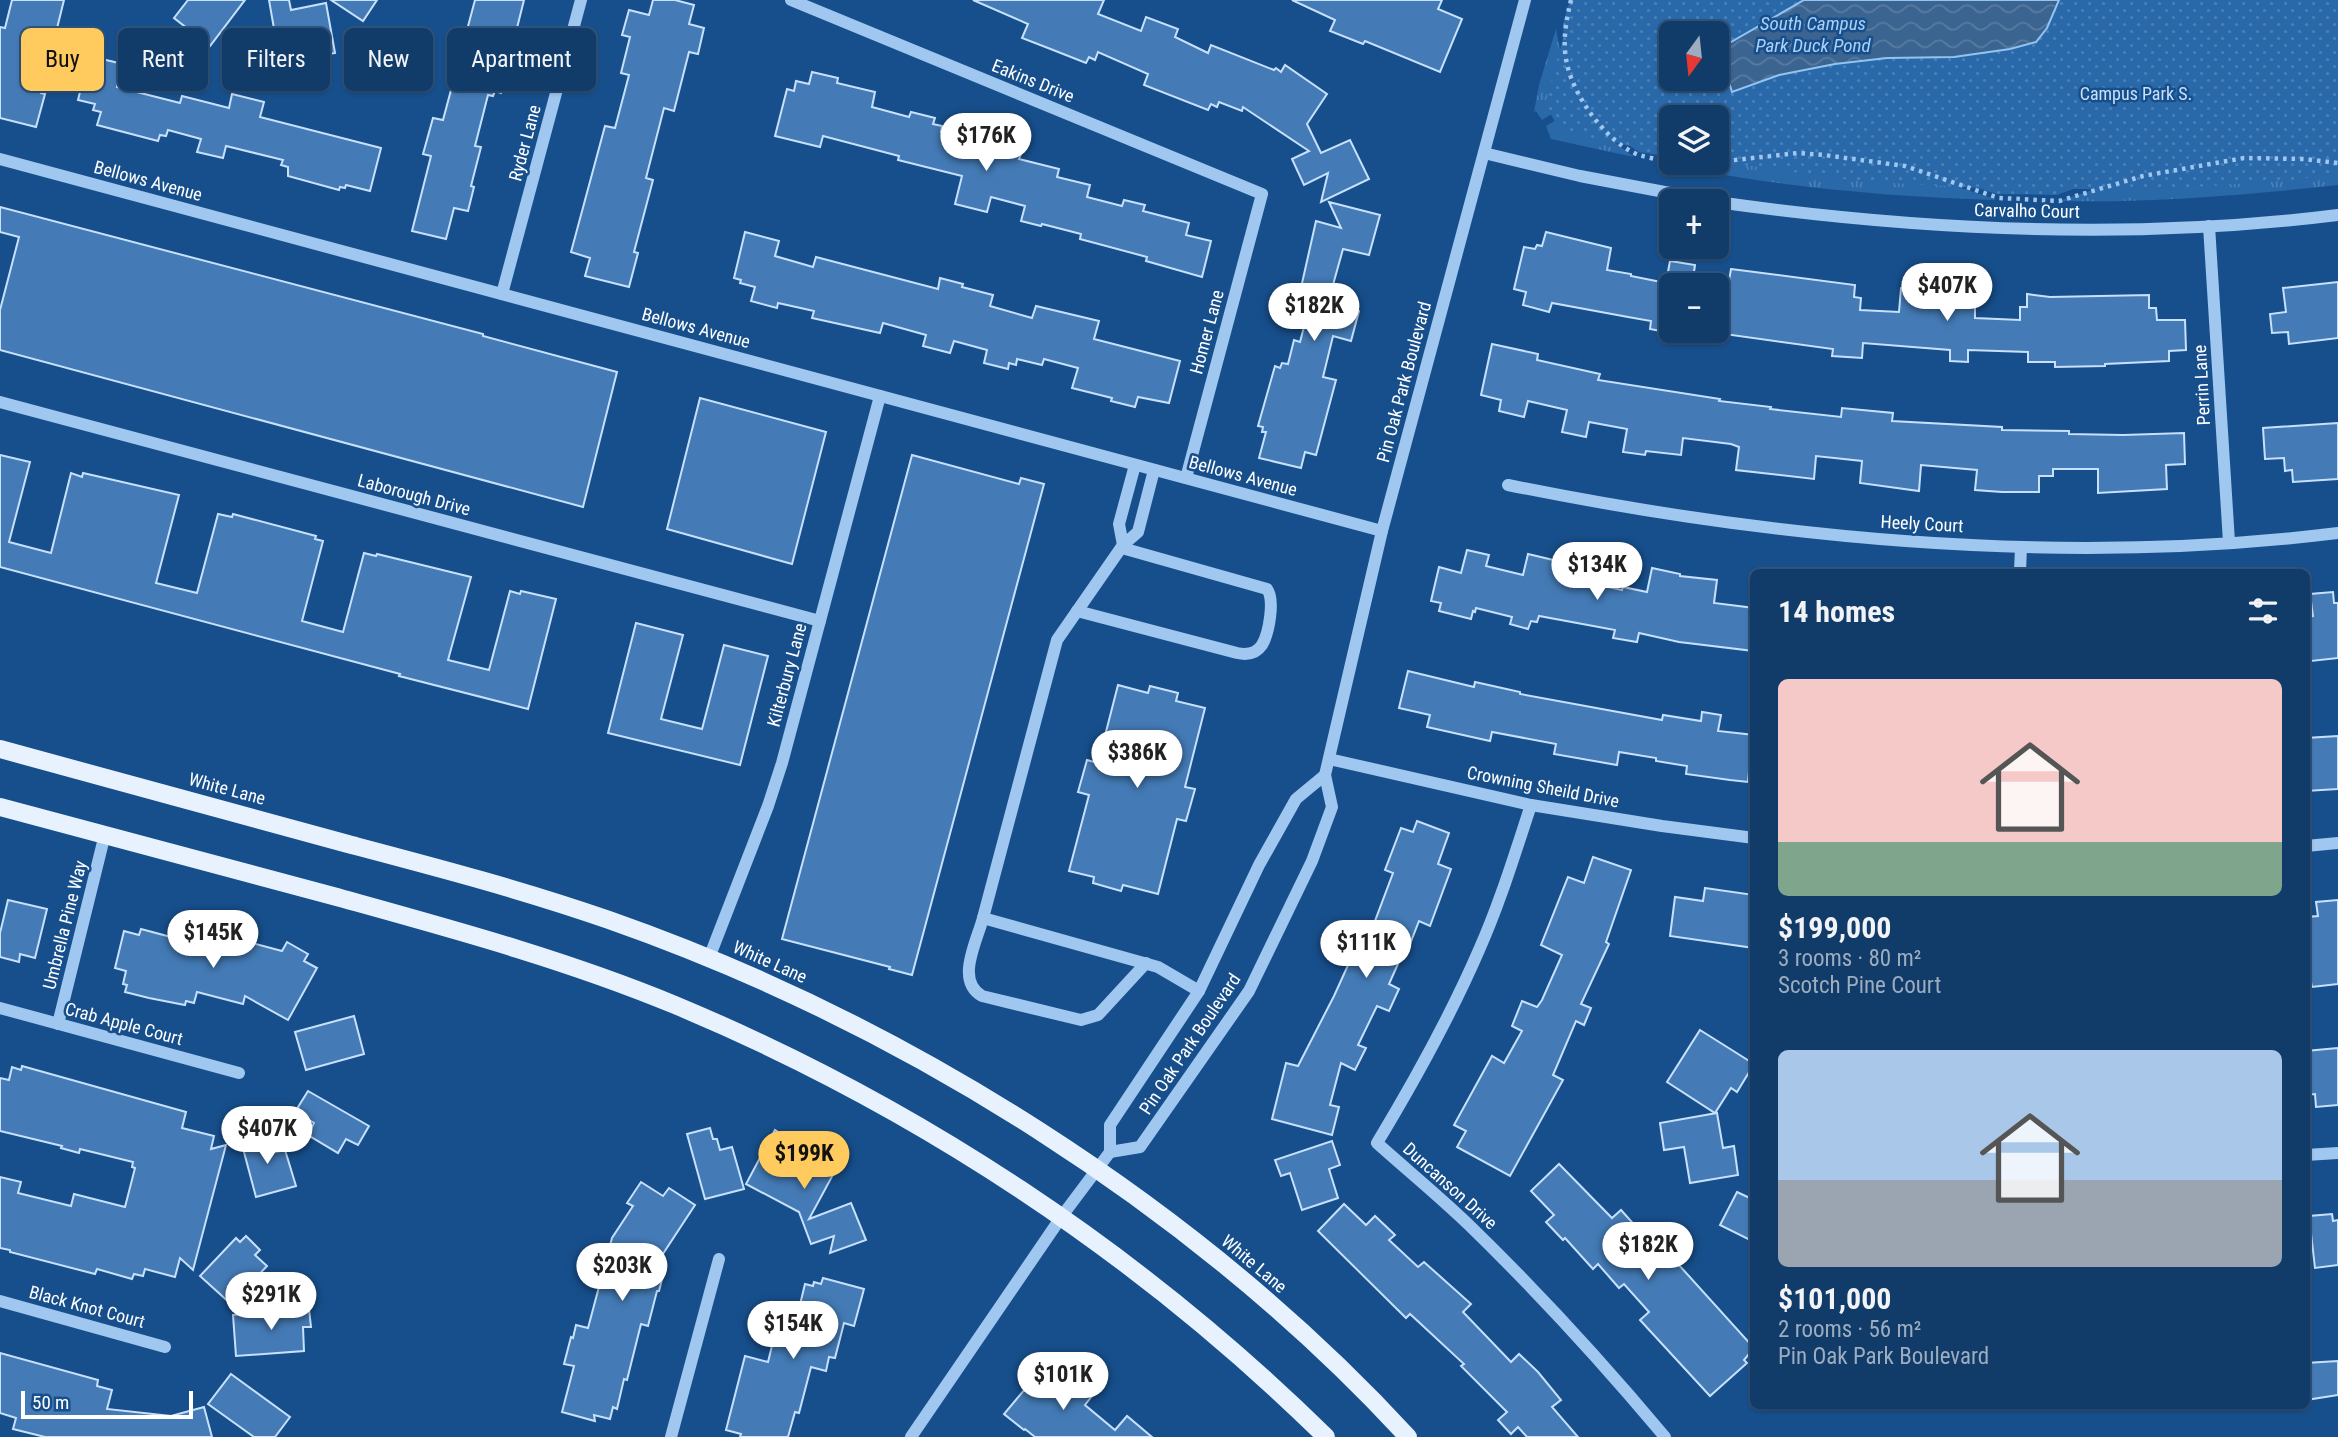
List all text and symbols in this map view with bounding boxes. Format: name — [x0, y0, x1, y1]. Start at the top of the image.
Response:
water label: South Campus Park Duck Pond — [1755, 12, 1871, 57]
north arrow — [1659, 21, 1729, 91]
map controls — [1659, 21, 1729, 343]
chip: Buy — [21, 28, 104, 91]
chip: Rent — [118, 28, 208, 91]
chip: Filters — [222, 28, 330, 91]
chip: New — [344, 28, 433, 91]
chip: Apartment — [447, 28, 596, 91]
street label: Eakins Drive — [989, 55, 1077, 107]
park label: Campus Park S. — [2080, 83, 2192, 104]
street label: Ryder Lane — [504, 102, 545, 183]
button: layers — [1659, 105, 1729, 175]
pin: $176K — [937, 114, 1035, 173]
text: $176K — [956, 122, 1016, 149]
street label: Bellows Avenue — [92, 156, 205, 205]
button: + — [1659, 189, 1729, 259]
street label: Carvalho Court — [1974, 199, 2080, 222]
pin: $407K — [1898, 264, 1996, 323]
text: $407K — [1917, 272, 1977, 299]
button: − — [1659, 273, 1729, 343]
pin: $182K — [1265, 284, 1363, 343]
street label: Homer Lane — [1185, 288, 1228, 376]
text: $182K — [1284, 292, 1344, 319]
street label: Pin Oak Park Boulevard — [1372, 299, 1435, 464]
street label: Bellows Avenue — [640, 303, 753, 352]
street label: Perrin Lane — [2189, 344, 2214, 426]
street label: Bellows Avenue — [1187, 451, 1300, 500]
street label: Laborough Drive — [356, 469, 473, 520]
street label: Heely Court — [1880, 511, 1964, 536]
pin: $134K — [1548, 542, 1646, 602]
text: $134K — [1567, 551, 1627, 578]
icon: filters — [2244, 592, 2282, 630]
text: 14 homes — [1778, 594, 1895, 629]
street label: Kilterbury Lane — [763, 621, 810, 729]
icon: home — [1967, 724, 2093, 850]
pin: $386K — [1088, 730, 1186, 790]
text: $386K — [1107, 739, 1167, 766]
street label: Crowning Sheild Drive — [1465, 761, 1621, 812]
street label: White Lane — [186, 768, 268, 809]
street label: Umbrella Pine Way — [38, 858, 91, 992]
text: $199,000 — [1778, 910, 1891, 945]
pin: $145K — [164, 911, 262, 970]
text: $145K — [183, 919, 243, 946]
pin: $111K — [1317, 920, 1415, 980]
text: $111K — [1336, 929, 1396, 956]
street label: White Lane — [730, 936, 810, 987]
text: 3 rooms · 80 m² — [1778, 945, 1921, 972]
street label: Pin Oak Park Boulevard — [1135, 969, 1245, 1118]
text: Scotch Pine Court — [1778, 972, 1941, 999]
street label: Crab Apple Court — [63, 998, 185, 1049]
icon: home — [1967, 1095, 2093, 1221]
pin: $407K — [218, 1106, 316, 1166]
text: $407K — [237, 1115, 297, 1142]
pin: $199K — [755, 1132, 853, 1191]
street label: Duncanson Drive — [1399, 1138, 1502, 1233]
text: $199K — [774, 1140, 834, 1167]
pin: $182K — [1599, 1222, 1697, 1282]
street label: White Lane — [1217, 1230, 1291, 1297]
text: $182K — [1618, 1231, 1678, 1258]
pin: $203K — [573, 1244, 671, 1303]
text: $203K — [592, 1252, 652, 1279]
pin: $291K — [222, 1272, 320, 1332]
street label: Black Knot Court — [27, 1281, 147, 1332]
text: $291K — [241, 1281, 301, 1308]
text: $101,000 — [1778, 1281, 1891, 1316]
pin: $154K — [744, 1302, 842, 1361]
text: $154K — [763, 1310, 823, 1337]
text: 2 rooms · 56 m² — [1778, 1316, 1921, 1343]
text: Pin Oak Park Boulevard — [1778, 1343, 1989, 1370]
pin: $101K — [1014, 1352, 1112, 1412]
text: $101K — [1033, 1361, 1093, 1388]
scale bar — [21, 1388, 192, 1420]
text: 50 m — [32, 1391, 69, 1414]

